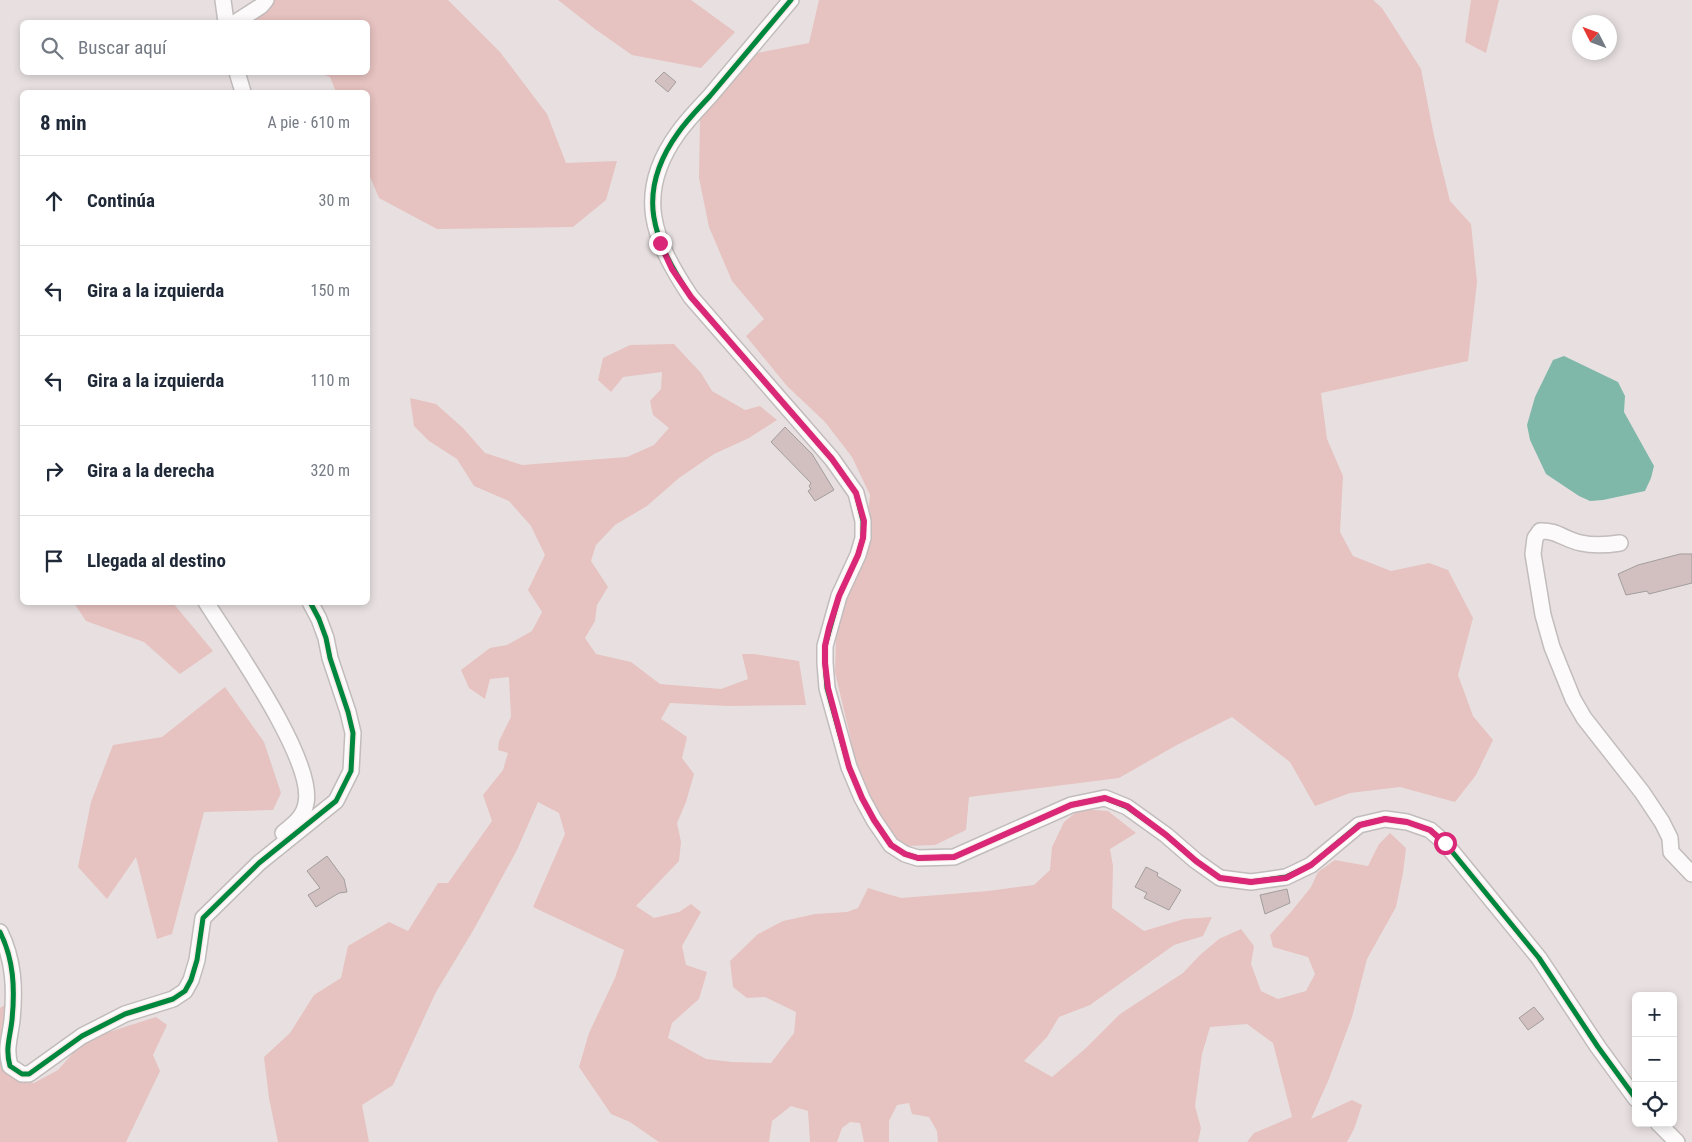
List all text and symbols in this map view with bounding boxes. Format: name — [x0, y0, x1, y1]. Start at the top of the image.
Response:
north arrow — [1572, 15, 1617, 60]
search box — [20, 20, 370, 75]
icon: search — [38, 34, 66, 62]
text: Buscar aquí — [78, 36, 167, 59]
text: 8 min — [40, 111, 87, 135]
text: A pie · 610 m — [267, 113, 350, 132]
icon: ahead — [40, 187, 68, 215]
text: Continúa — [87, 189, 155, 212]
text: 30 m — [318, 191, 350, 210]
route end — [649, 232, 672, 255]
icon: left — [40, 277, 68, 305]
text: Gira a la izquierda — [87, 279, 224, 302]
text: 150 m — [311, 281, 350, 300]
icon: left — [40, 367, 68, 395]
text: Gira a la izquierda — [87, 369, 224, 392]
text: 110 m — [311, 371, 350, 390]
icon: right — [40, 457, 68, 485]
text: Gira a la derecha — [87, 459, 214, 482]
text: 320 m — [311, 461, 350, 480]
icon: arrive — [40, 547, 68, 575]
text: Llegada al destino — [87, 549, 226, 572]
route start — [1434, 832, 1457, 855]
map controls — [1632, 992, 1677, 1127]
button: + — [1632, 992, 1677, 1037]
button: − — [1632, 1037, 1677, 1082]
button: locate — [1632, 1082, 1677, 1127]

